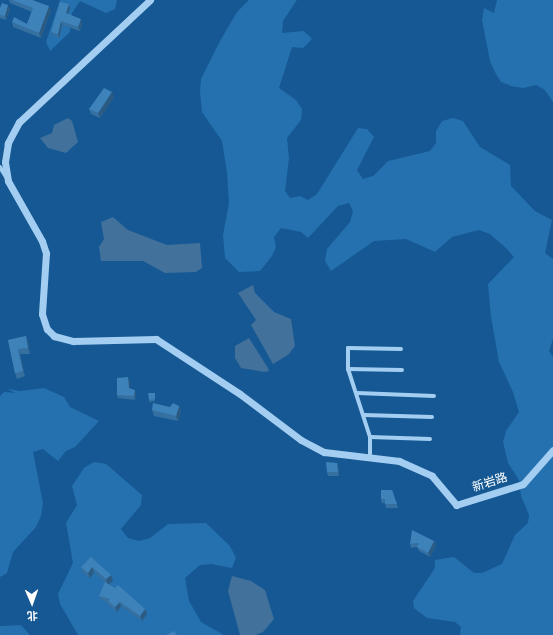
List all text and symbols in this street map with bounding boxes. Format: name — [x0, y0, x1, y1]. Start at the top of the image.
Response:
street label: 新岩路 — [471, 471, 509, 495]
north arrow — [12, 583, 52, 623]
text: 北 — [27, 609, 38, 622]

